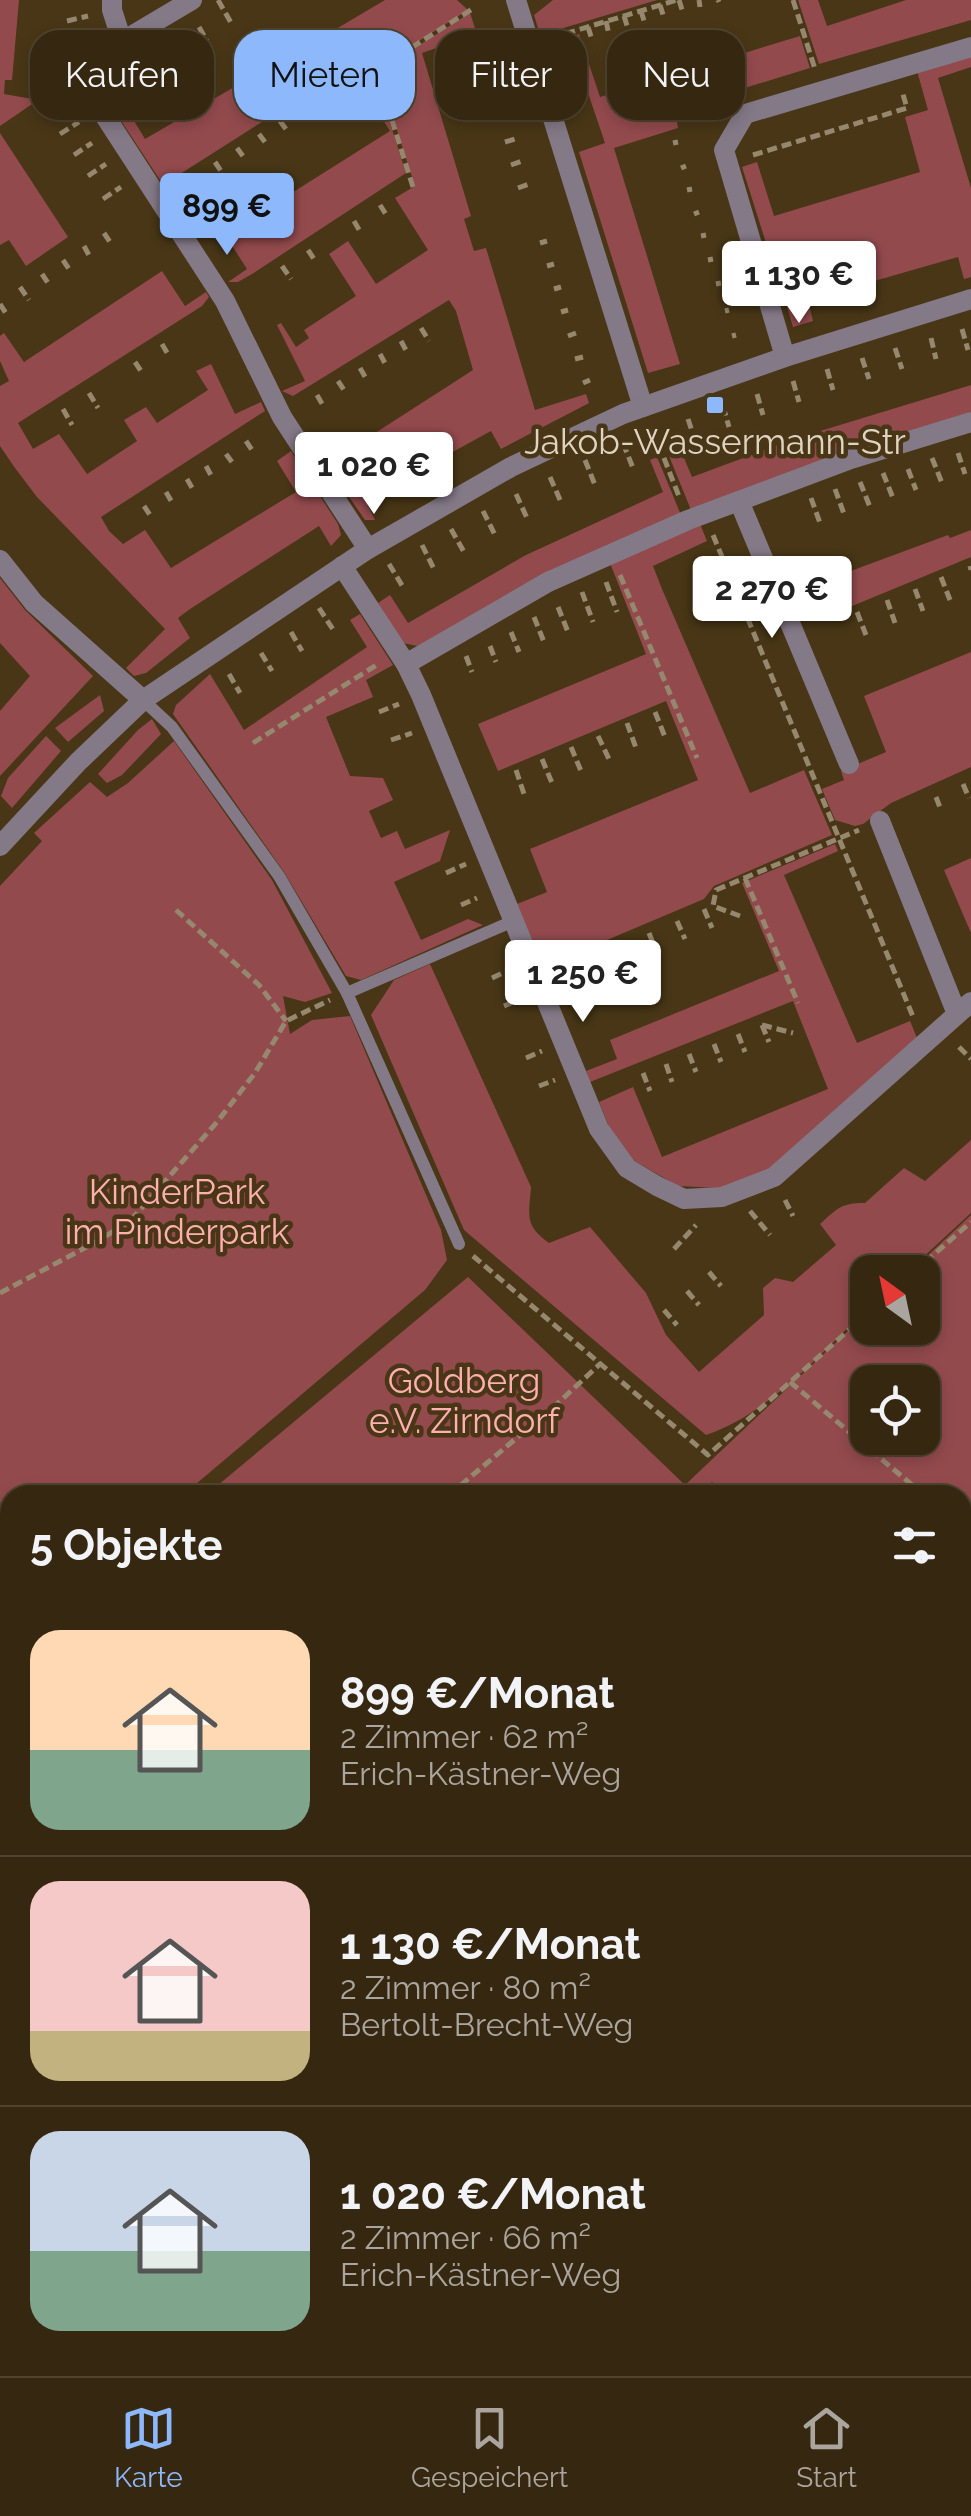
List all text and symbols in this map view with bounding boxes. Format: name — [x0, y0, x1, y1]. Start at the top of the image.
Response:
chip: Kaufen — [30, 30, 214, 120]
chip: Mieten — [234, 30, 415, 120]
chip: Filter — [435, 30, 587, 120]
chip: Neu — [607, 30, 745, 120]
pin: 899 € — [157, 173, 297, 258]
text: 899 € — [182, 187, 272, 224]
pin: 1 130 € — [707, 241, 891, 326]
text: 1 130 € — [744, 255, 854, 292]
marker: Jakob-Wassermann-Str — [704, 394, 726, 416]
place label: Jakob-Wassermann-Str — [524, 421, 906, 462]
pin: 1 020 € — [282, 432, 466, 517]
text: 1 020 € — [317, 446, 431, 483]
pin: 2 270 € — [680, 556, 864, 641]
text: 2 270 € — [715, 570, 829, 607]
pin: 1 250 € — [491, 940, 675, 1025]
text: 1 250 € — [527, 954, 639, 991]
park label: KinderPark im Pinderpark — [65, 1171, 290, 1252]
north arrow — [850, 1255, 940, 1345]
map controls — [850, 1255, 940, 1455]
park label: Goldberg e.V. Zirndorf — [369, 1360, 561, 1441]
button: locate — [850, 1365, 940, 1455]
icon: filters — [887, 1518, 942, 1573]
text: 5 Objekte — [30, 1521, 222, 1570]
text: 899 €/Monat — [340, 1669, 615, 1718]
icon: home — [110, 1670, 230, 1790]
text: 2 Zimmer · 62 m² — [340, 1718, 588, 1755]
text: Erich-Kästner-Weg — [340, 1755, 621, 1792]
text: 1 130 €/Monat — [340, 1920, 641, 1969]
icon: home — [110, 1921, 230, 2041]
text: 2 Zimmer · 80 m² — [340, 1969, 591, 2006]
text: Bertolt-Brecht-Weg — [340, 2006, 633, 2043]
text: 1 020 €/Monat — [340, 2170, 646, 2219]
icon: home — [110, 2171, 230, 2291]
text: 2 Zimmer · 66 m² — [340, 2219, 591, 2256]
text: Erich-Kästner-Weg — [340, 2256, 621, 2293]
tab: Karte — [114, 2401, 183, 2494]
tab: Gespeichert — [411, 2401, 568, 2494]
tab: Start — [796, 2401, 857, 2494]

